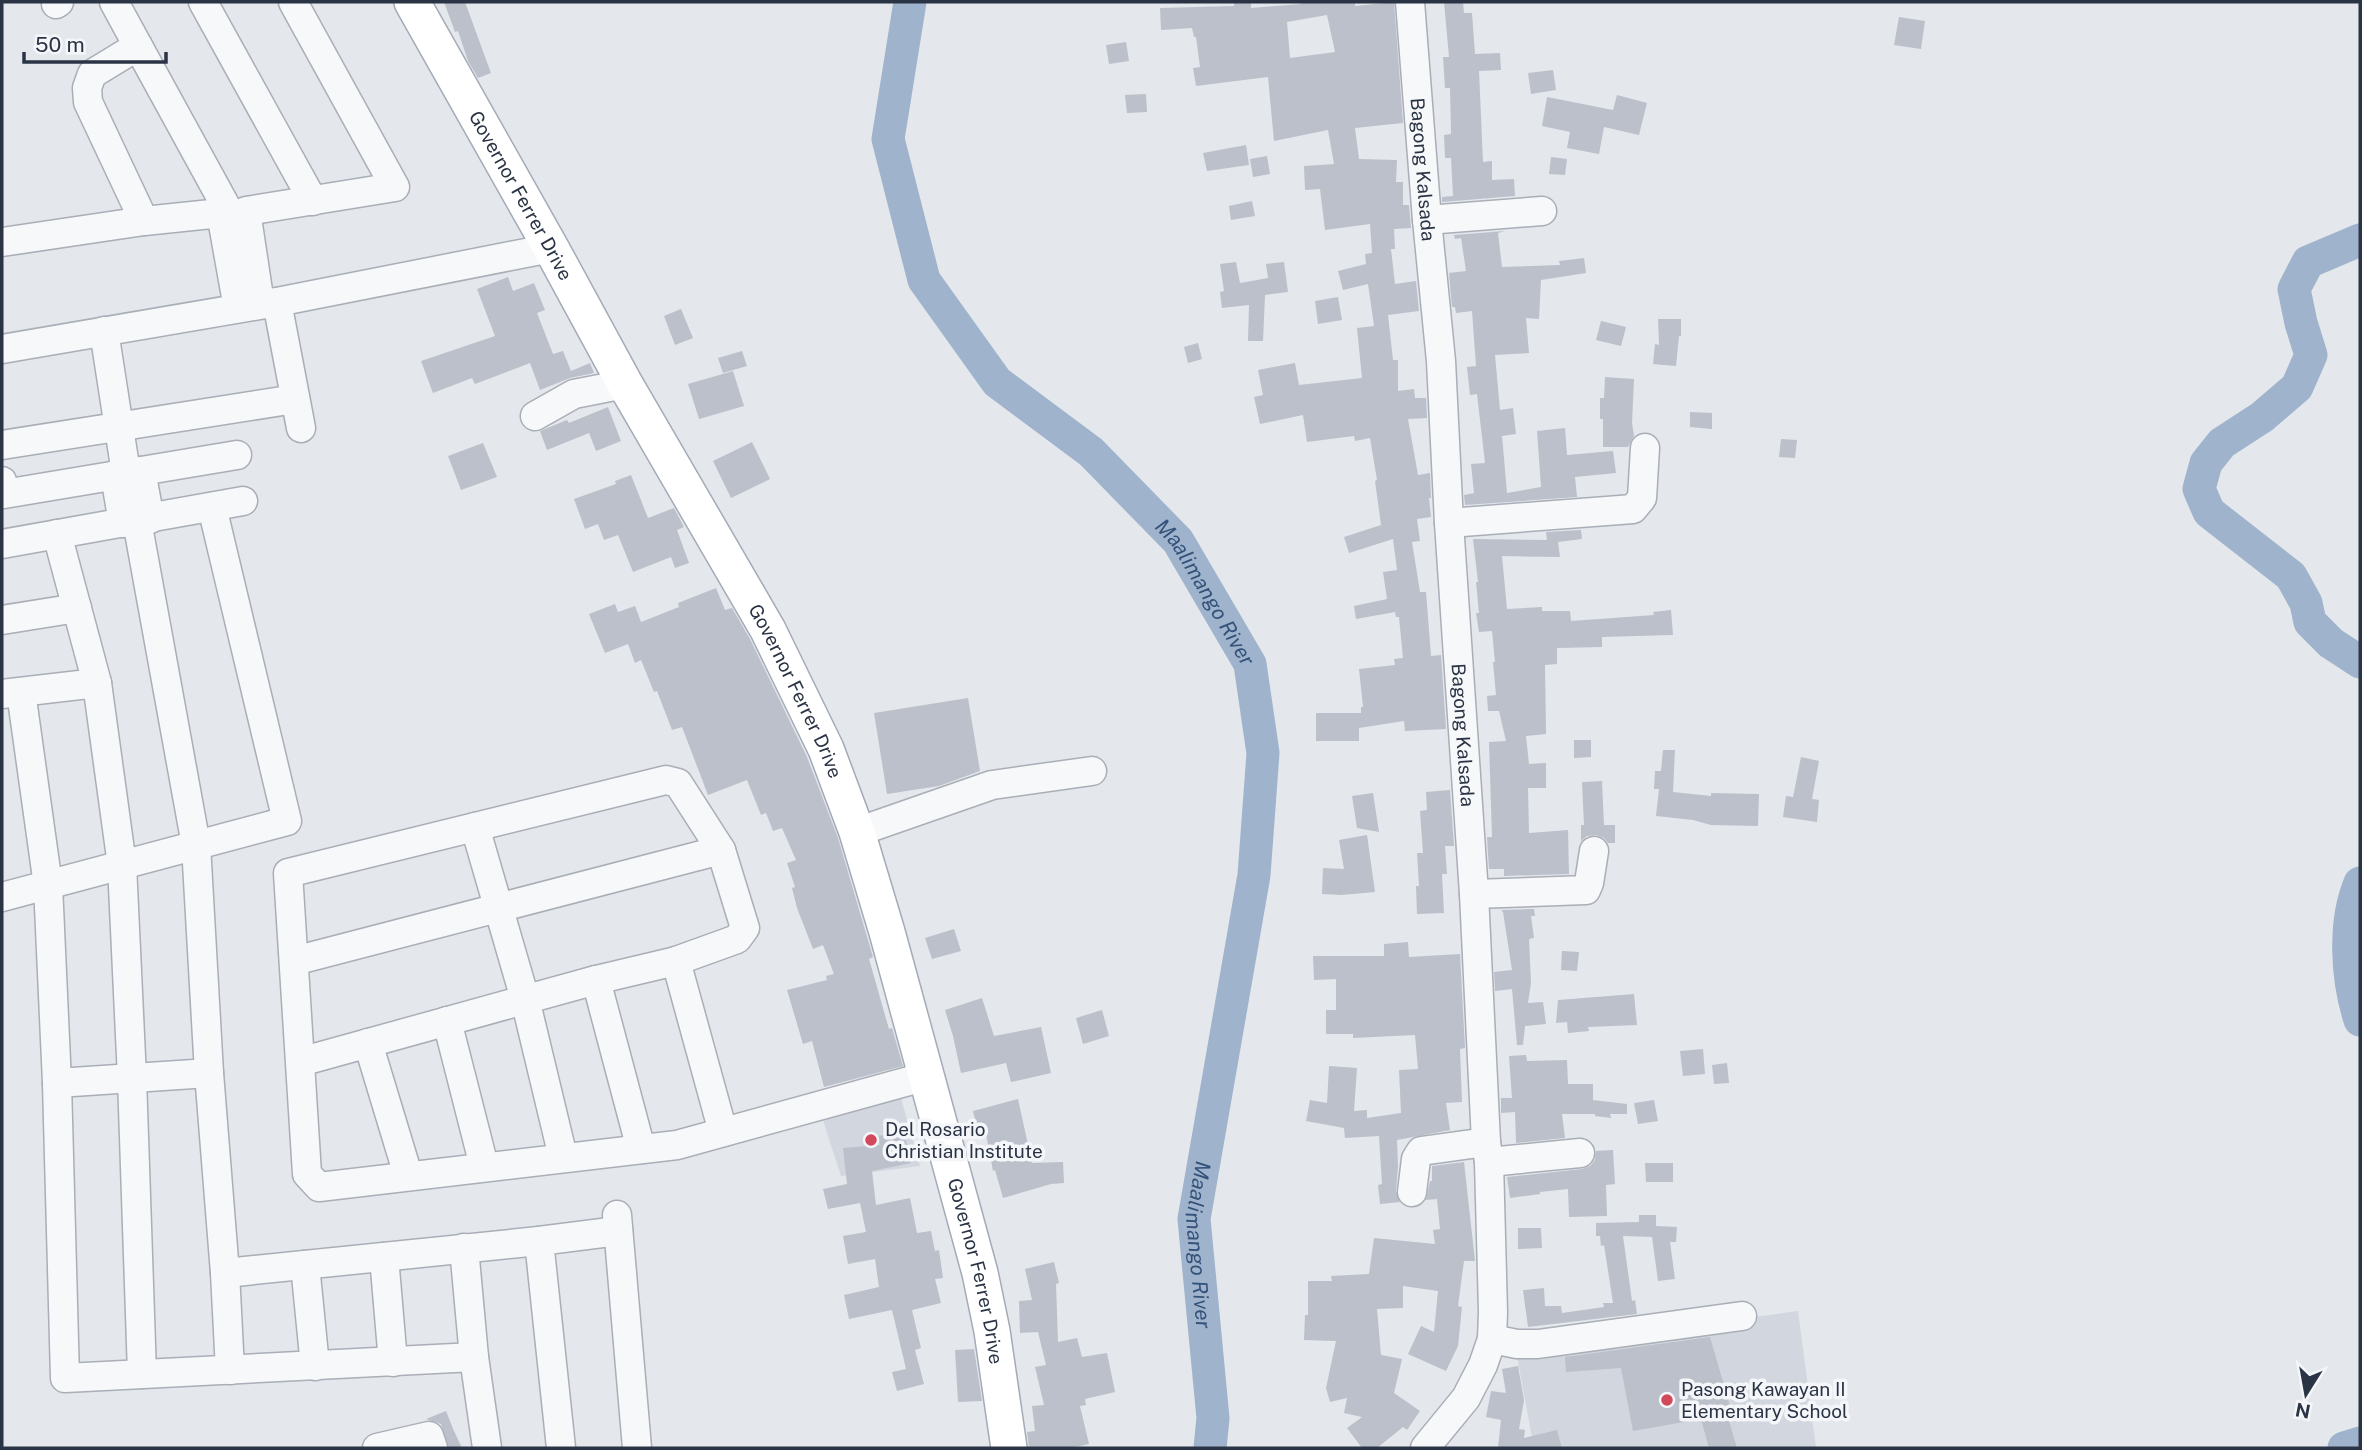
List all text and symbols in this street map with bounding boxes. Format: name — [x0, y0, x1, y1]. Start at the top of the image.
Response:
scale bar — [24, 21, 166, 65]
text: 50 m — [35, 32, 85, 57]
street label: Bagong Kalsada — [1407, 97, 1440, 242]
street label: Governor Ferrer Drive — [465, 107, 577, 284]
water label: Maalimango River — [1150, 513, 1261, 671]
street label: Governor Ferrer Drive — [744, 600, 847, 781]
street label: Bagong Kalsada — [1447, 662, 1479, 807]
place label: Del Rosario Christian Institute — [885, 1118, 1043, 1162]
marker: Del Rosario Christian Institute — [863, 1132, 879, 1148]
water label: Maalimango River — [1181, 1159, 1217, 1331]
street label: Governor Ferrer Drive — [944, 1175, 1008, 1366]
north arrow — [2271, 1359, 2341, 1429]
place label: Pasong Kawayan II Elementary School — [1681, 1378, 1848, 1422]
marker: Pasong Kawayan II Elementary School — [1659, 1392, 1675, 1408]
text: N — [2293, 1398, 2312, 1423]

